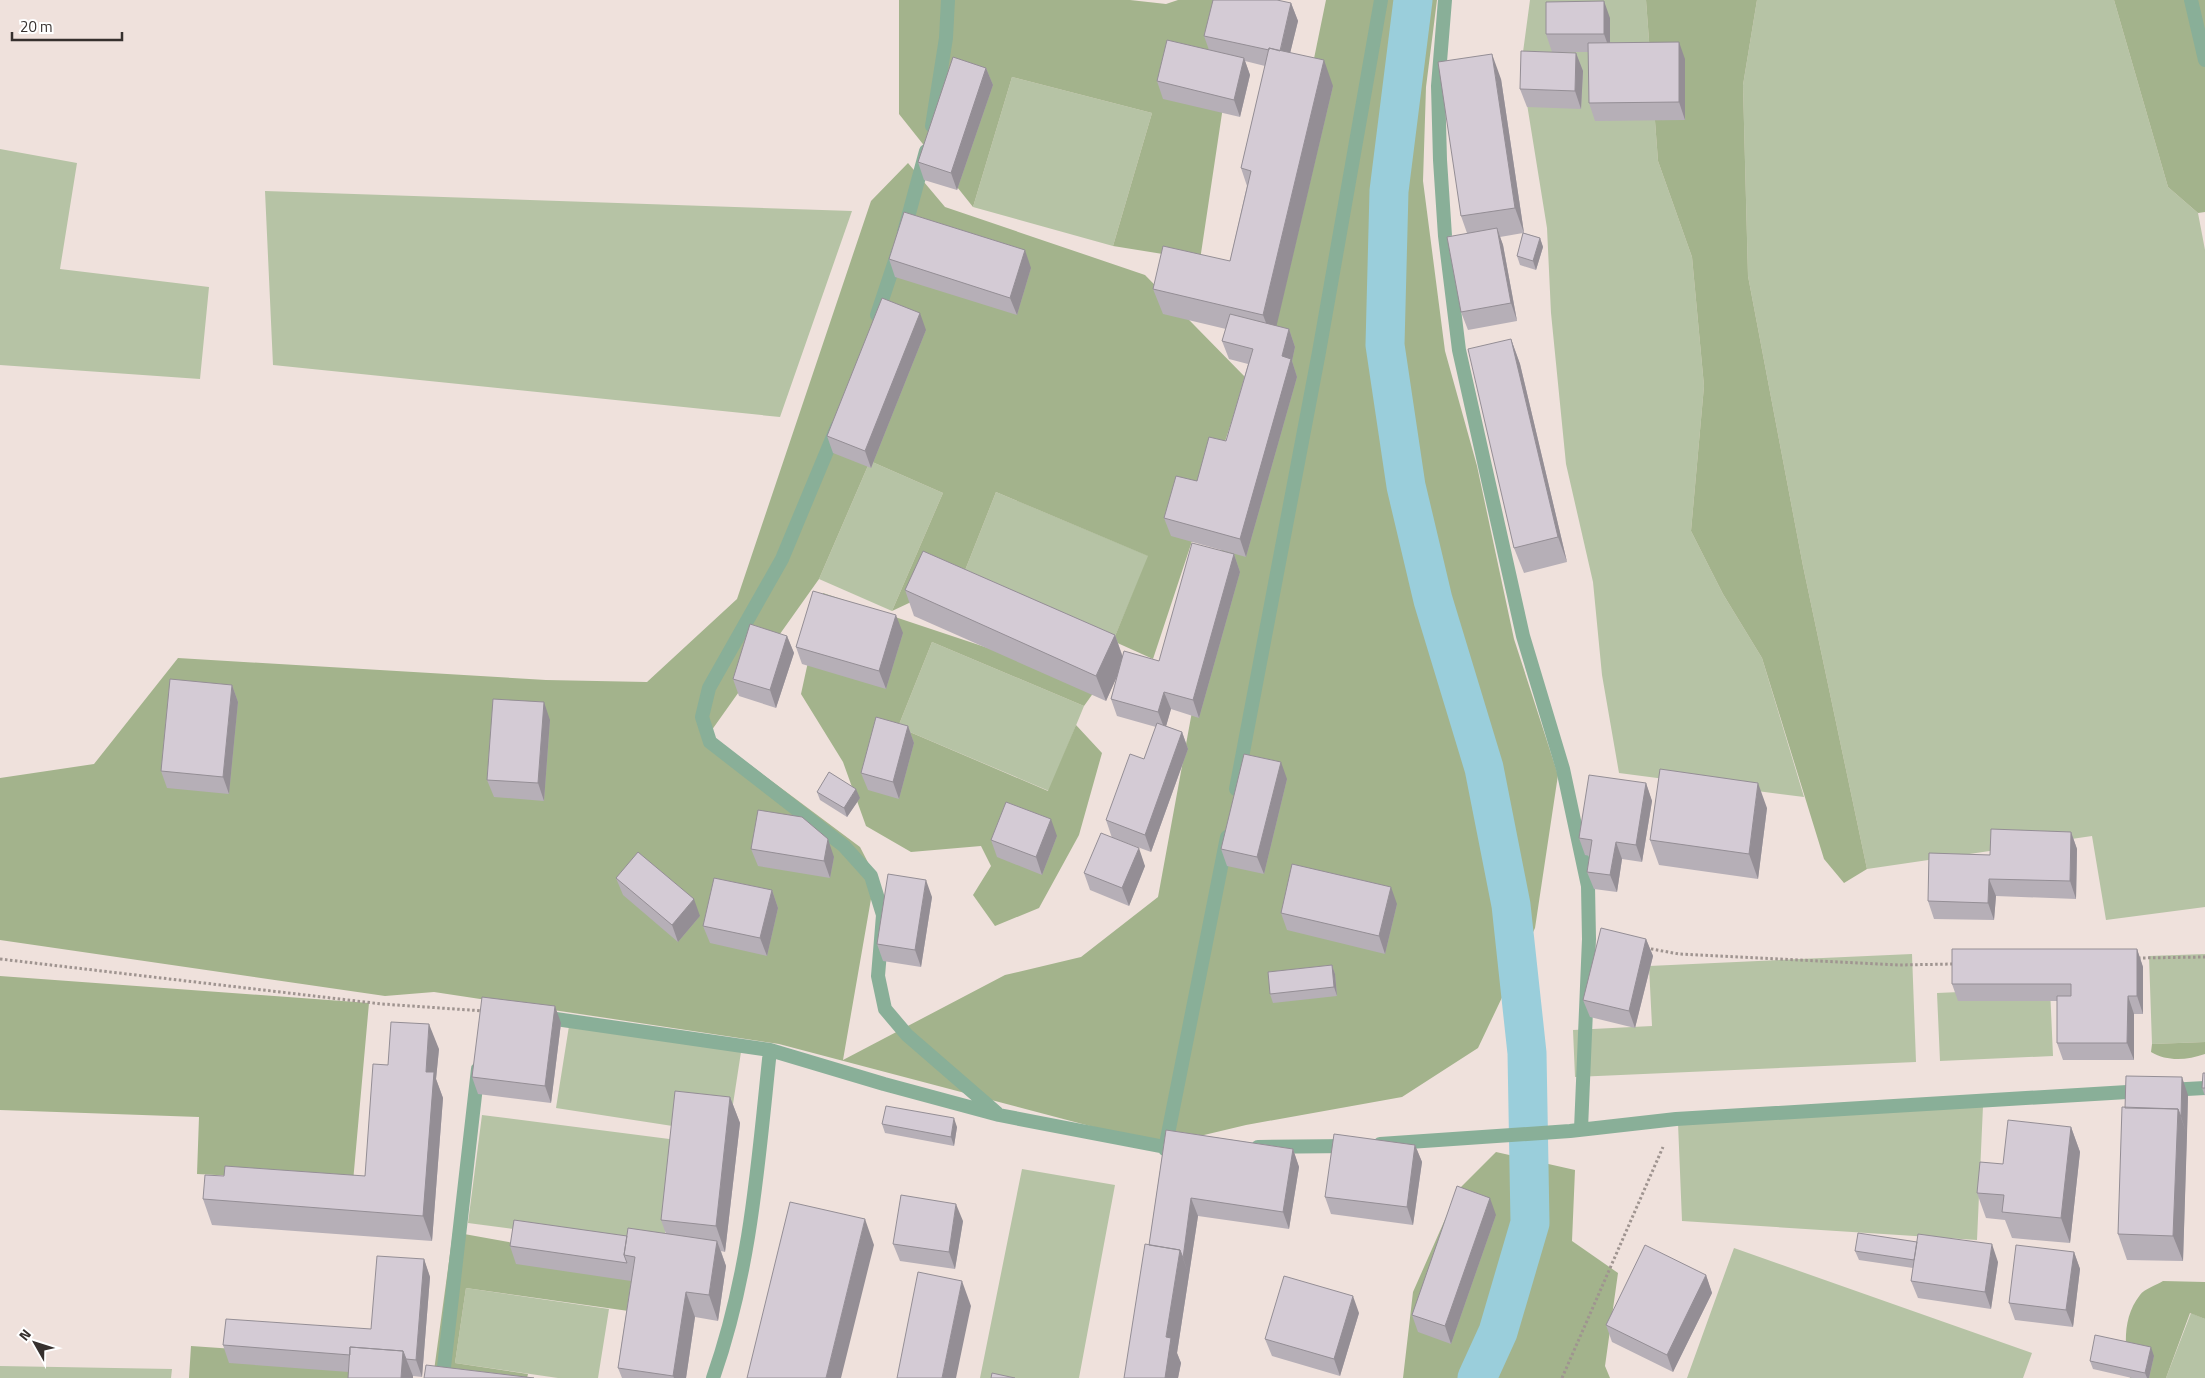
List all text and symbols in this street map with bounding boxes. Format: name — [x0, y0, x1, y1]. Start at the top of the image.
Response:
scale bar — [12, 10, 122, 42]
text: 20 m — [20, 15, 53, 38]
north arrow — [10, 1318, 60, 1368]
text: N — [13, 1324, 36, 1345]

